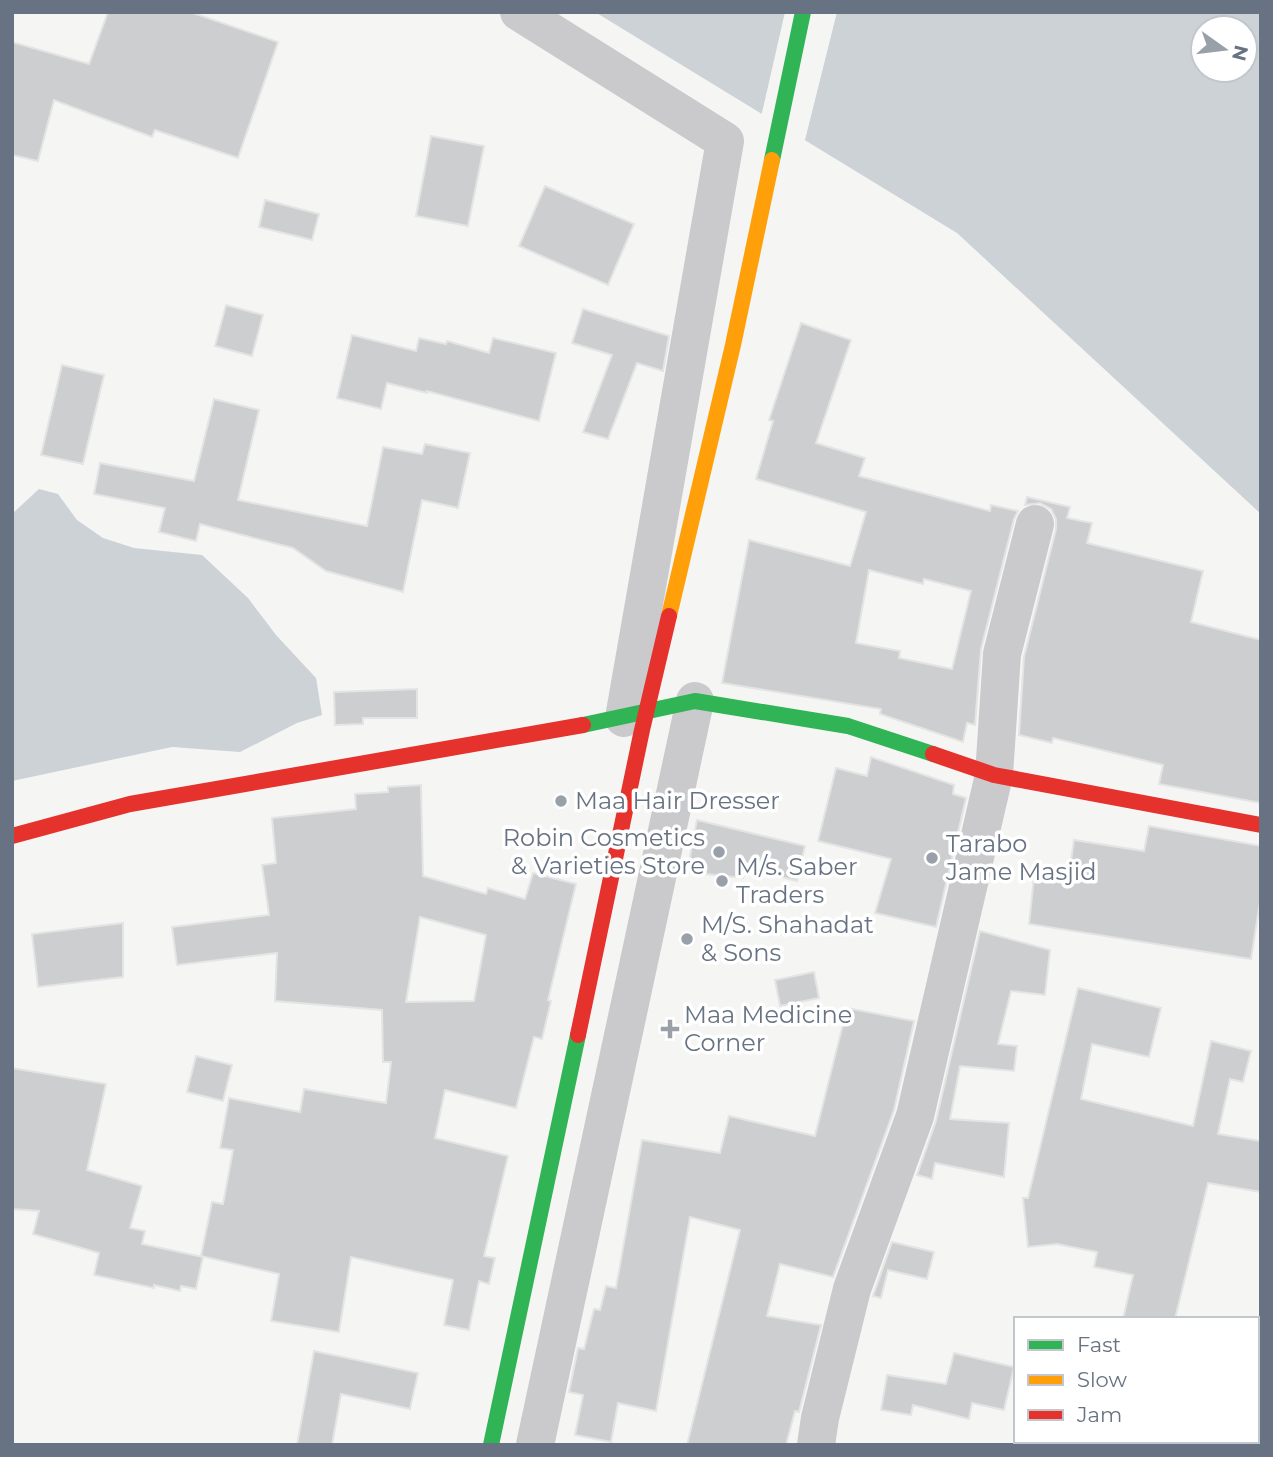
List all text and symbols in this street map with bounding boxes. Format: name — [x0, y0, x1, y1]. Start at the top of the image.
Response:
north arrow — [1189, 14, 1259, 84]
text: N — [1227, 43, 1253, 63]
place label: Maa Hair Dresser — [575, 786, 780, 815]
marker: Maa Hair Dresser — [553, 793, 569, 809]
place label: Robin Cosmetics & Varieties Store — [503, 823, 705, 880]
place label: Tarabo Jame Masjid — [945, 829, 1097, 886]
marker: Robin Cosmetics & Varieties Store — [711, 844, 727, 860]
marker: Tarabo Jame Masjid — [924, 850, 940, 866]
place label: M/s. Saber Traders — [736, 852, 858, 909]
marker: M/s. Saber Traders — [714, 873, 730, 889]
place label: M/S. Shahadat & Sons — [701, 910, 874, 967]
marker: M/S. Shahadat & Sons — [679, 931, 695, 947]
place label: Maa Medicine Corner — [684, 1000, 852, 1057]
marker: Maa Medicine Corner — [662, 1021, 678, 1037]
legend — [1014, 1317, 1259, 1443]
text: Fast — [1077, 1332, 1121, 1357]
text: Slow — [1077, 1367, 1127, 1392]
text: Jam — [1076, 1402, 1122, 1427]

